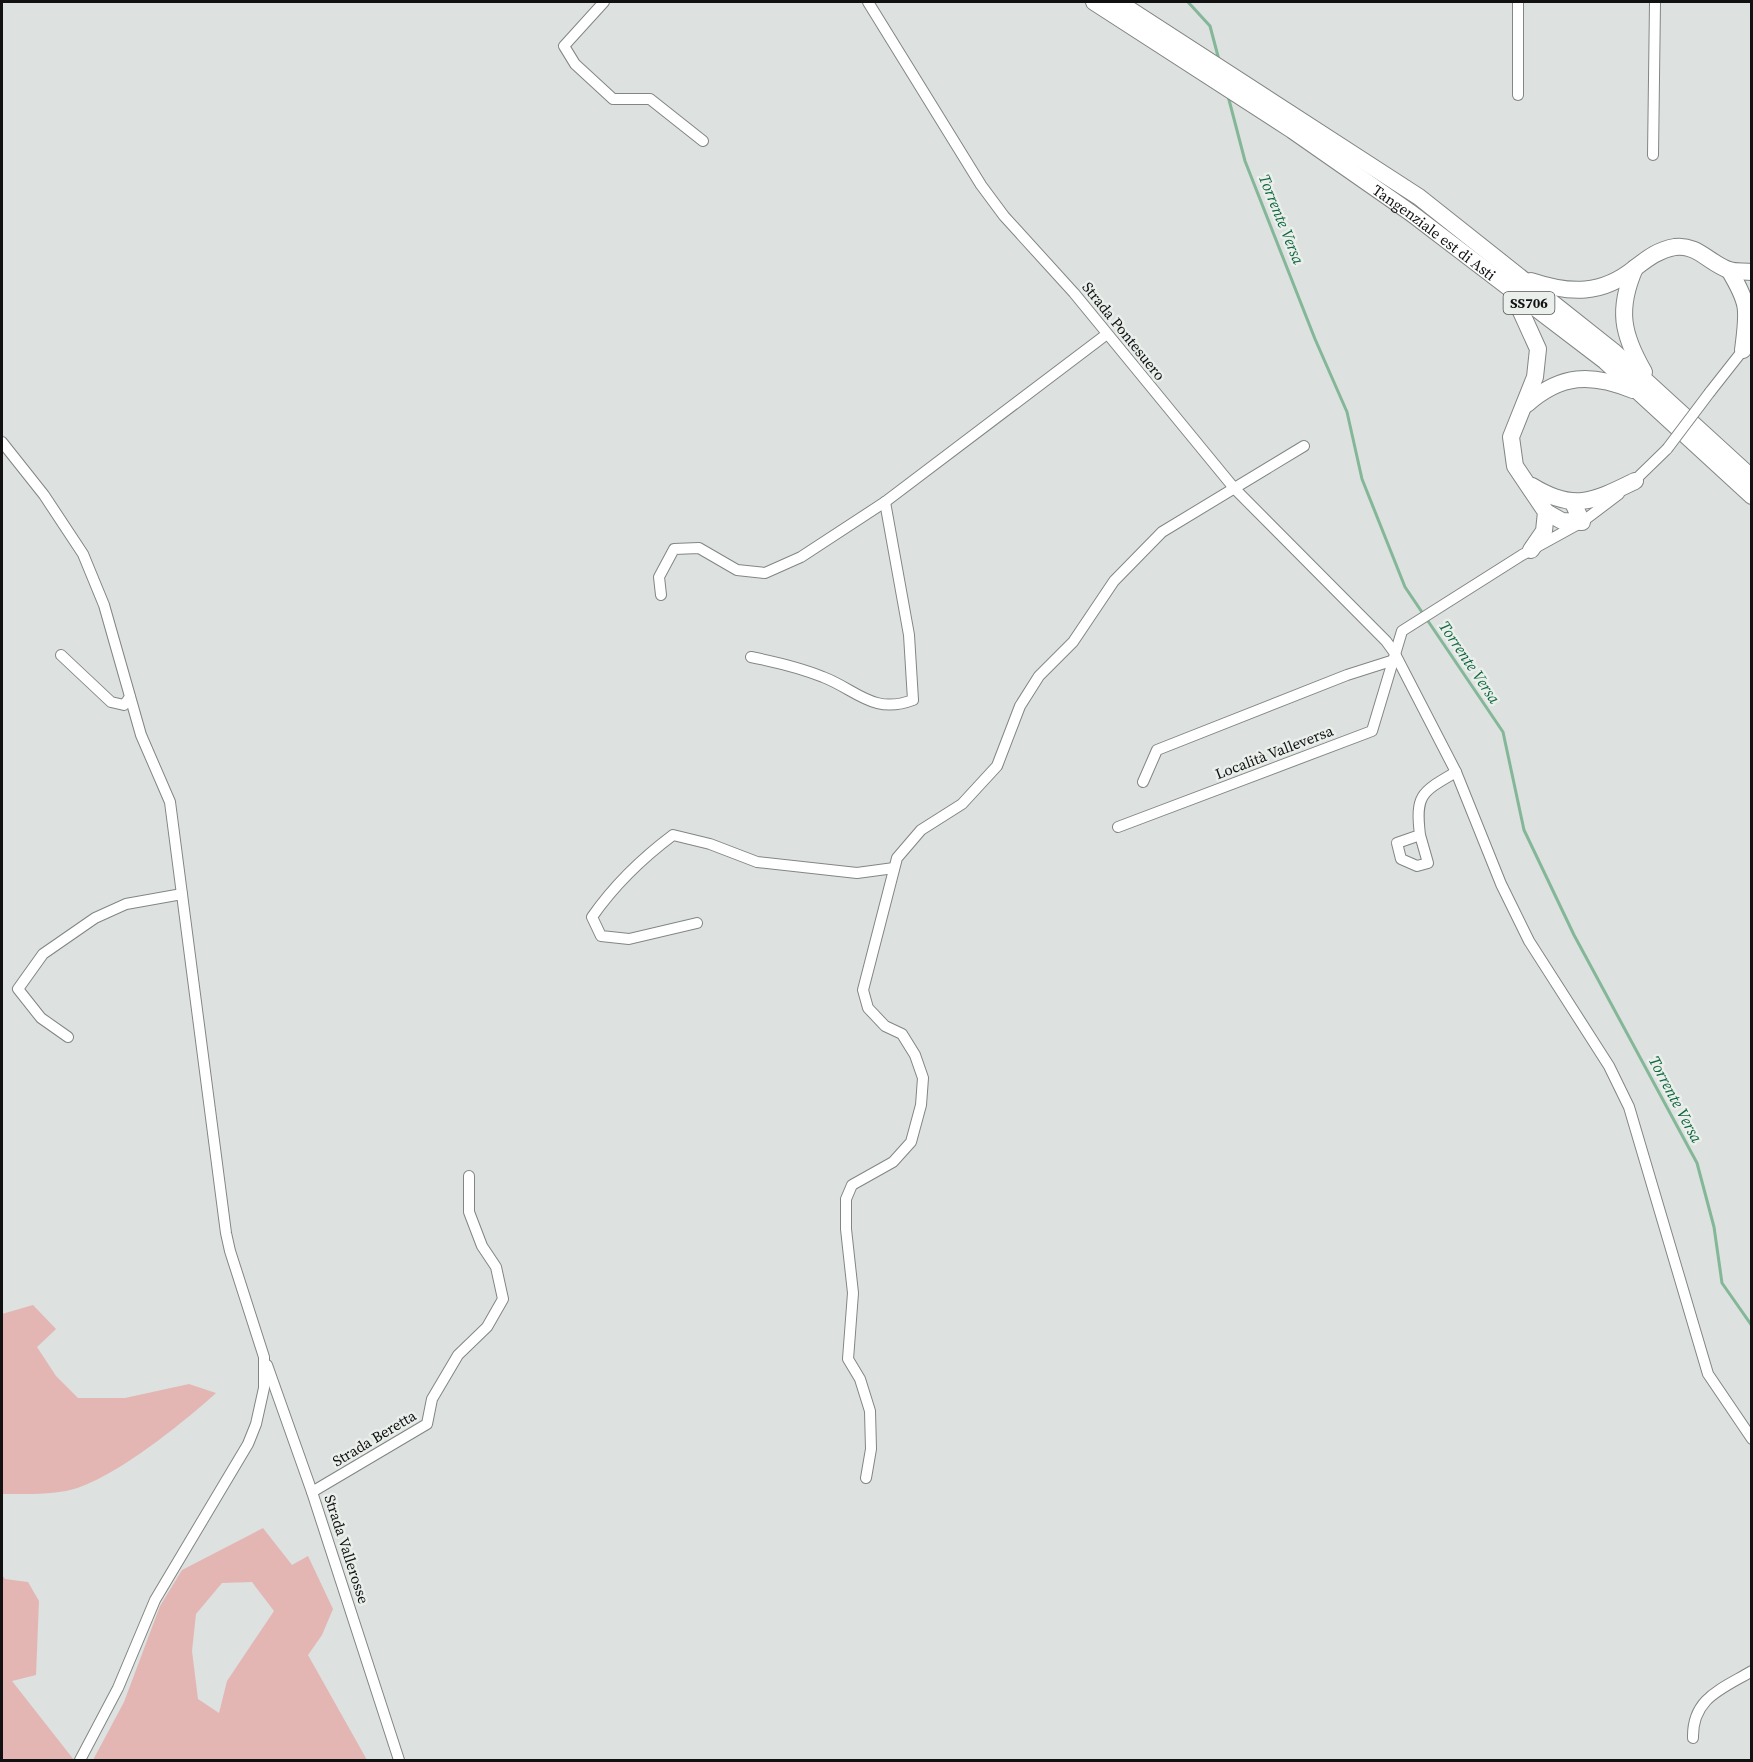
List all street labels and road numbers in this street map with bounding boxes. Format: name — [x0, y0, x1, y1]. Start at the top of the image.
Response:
street label: Tangenziale est di Asti — [1369, 179, 1501, 285]
street label: Strada Pontesuero — [1078, 277, 1170, 385]
road number: SS706 — [1504, 292, 1555, 314]
street label: Località Valleversa — [1212, 720, 1336, 784]
street label: Strada Beretta — [328, 1405, 420, 1471]
street label: Strada Vallerosse — [319, 1492, 375, 1607]

